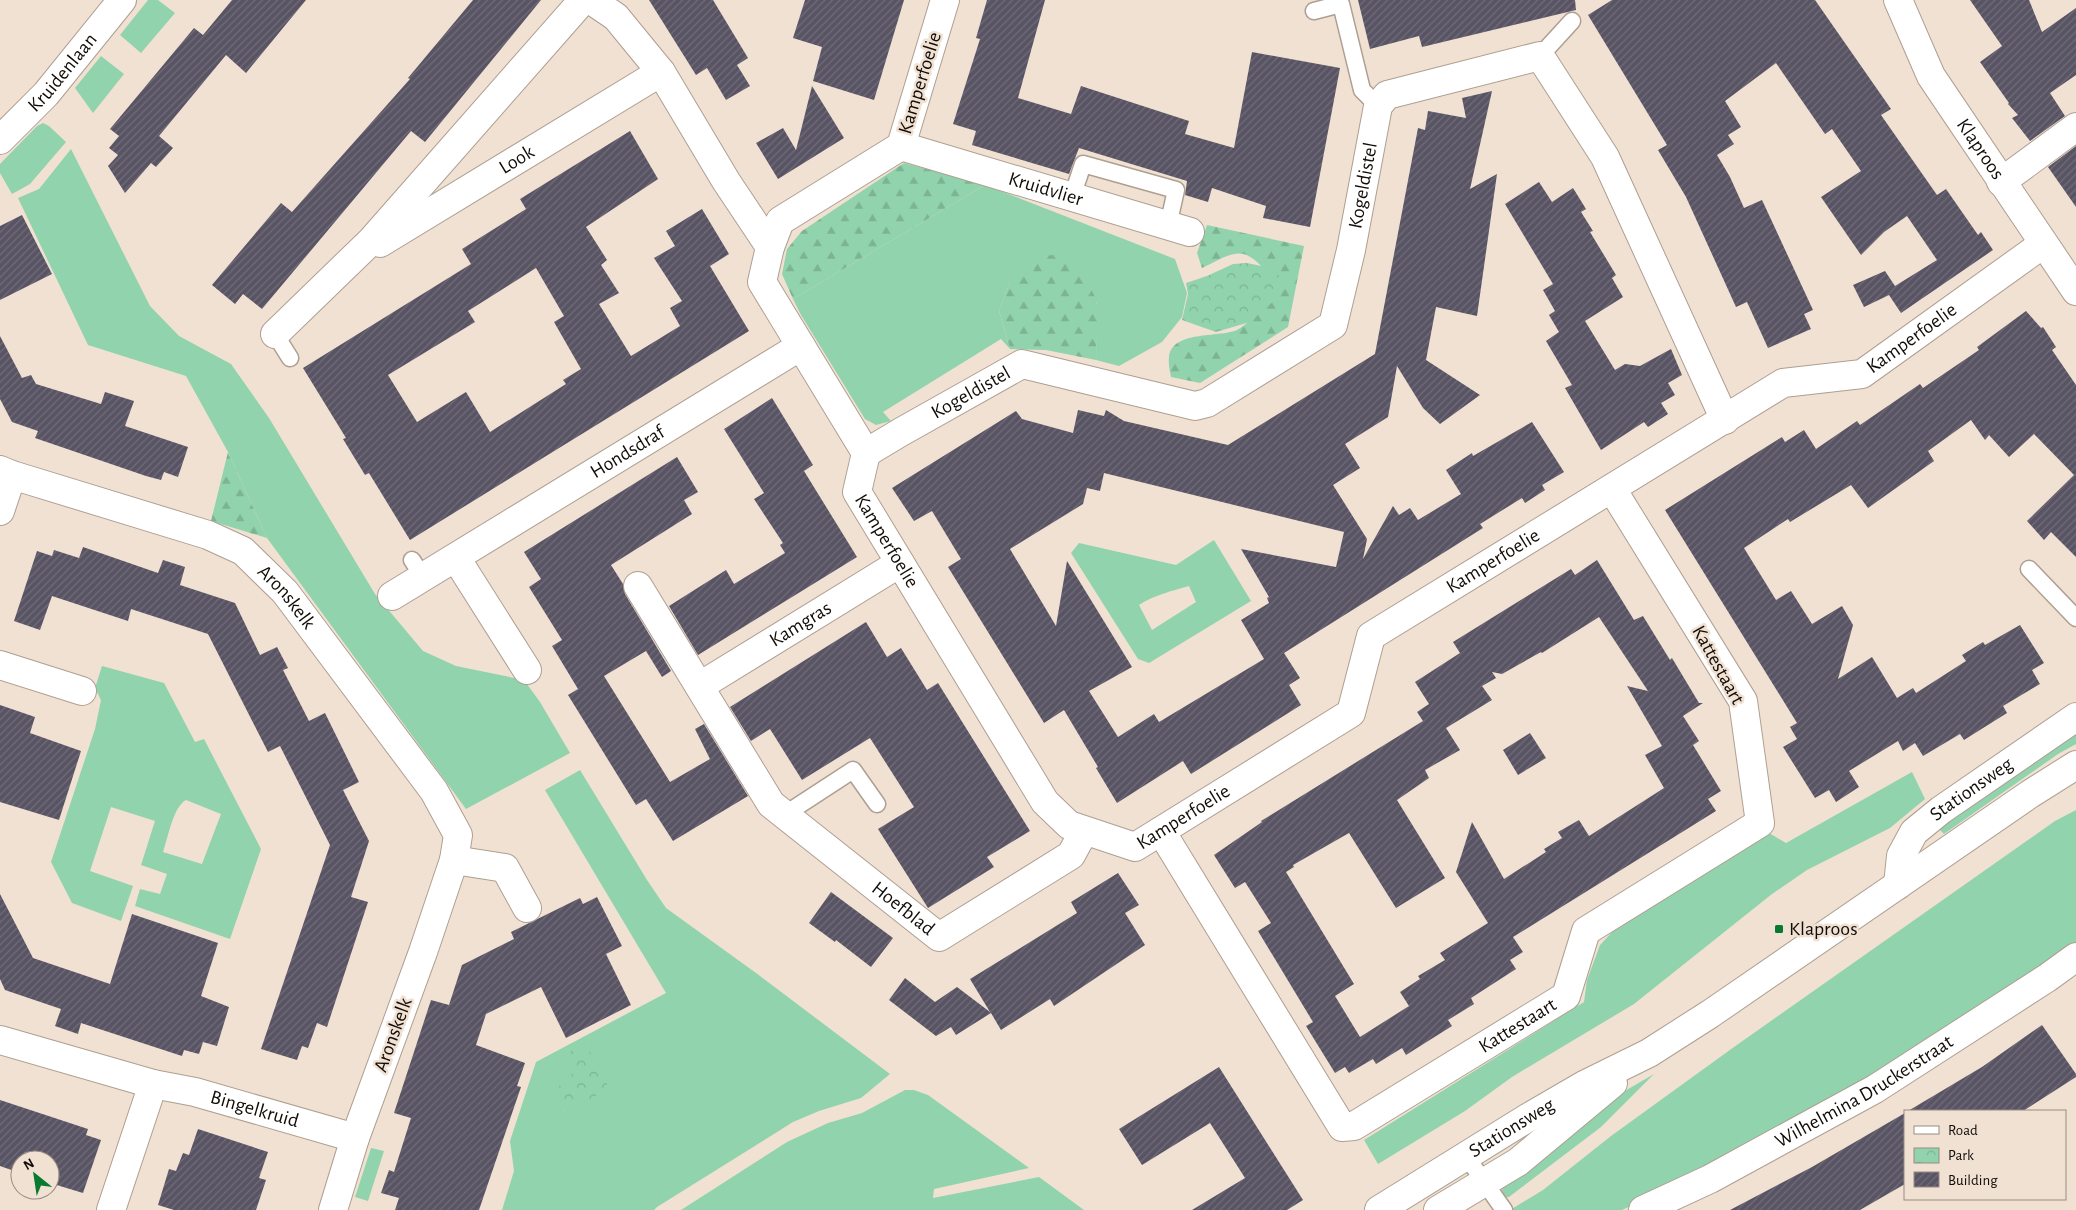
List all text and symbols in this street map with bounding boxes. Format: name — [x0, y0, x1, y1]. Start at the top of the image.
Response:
street label: Kruidenlaan — [24, 30, 101, 116]
street label: Kamperfoelie — [895, 30, 945, 136]
street label: Klaproos — [1953, 115, 2008, 183]
street label: Kogeldistel — [1345, 141, 1381, 230]
street label: Look — [496, 142, 538, 178]
street label: Kruidvlier — [1006, 169, 1086, 210]
street label: Kamperfoelie — [1863, 299, 1960, 377]
street label: Kogeldistel — [928, 363, 1014, 423]
street label: Hondsdraf — [587, 421, 669, 482]
street label: Kamperfoelie — [851, 491, 923, 591]
street label: Kamperfoelie — [1443, 525, 1543, 597]
street label: Aronskelk — [254, 561, 319, 633]
street label: Kamgras — [766, 598, 835, 651]
street label: Kattestaart — [1688, 622, 1748, 708]
street label: Stationsweg — [1926, 754, 2017, 825]
street label: Kamperfoelie — [1133, 781, 1233, 853]
street label: Hoefblad — [868, 878, 938, 939]
place label: Klaproos — [1789, 919, 1858, 939]
marker: Klaproos — [1773, 923, 1785, 935]
street label: Kattestaart — [1476, 994, 1560, 1057]
street label: Aronskelk — [370, 995, 416, 1075]
street label: Wilhelmina Druckerstraat — [1772, 1031, 1957, 1151]
street label: Bingelkruid — [208, 1087, 301, 1131]
street label: Stationsweg — [1466, 1094, 1558, 1162]
legend — [1904, 1110, 2066, 1200]
text: Road — [1948, 1123, 1978, 1138]
text: Park — [1948, 1148, 1974, 1163]
north arrow — [10, 1150, 60, 1200]
text: N — [21, 1156, 37, 1173]
text: Building — [1948, 1173, 1998, 1188]

